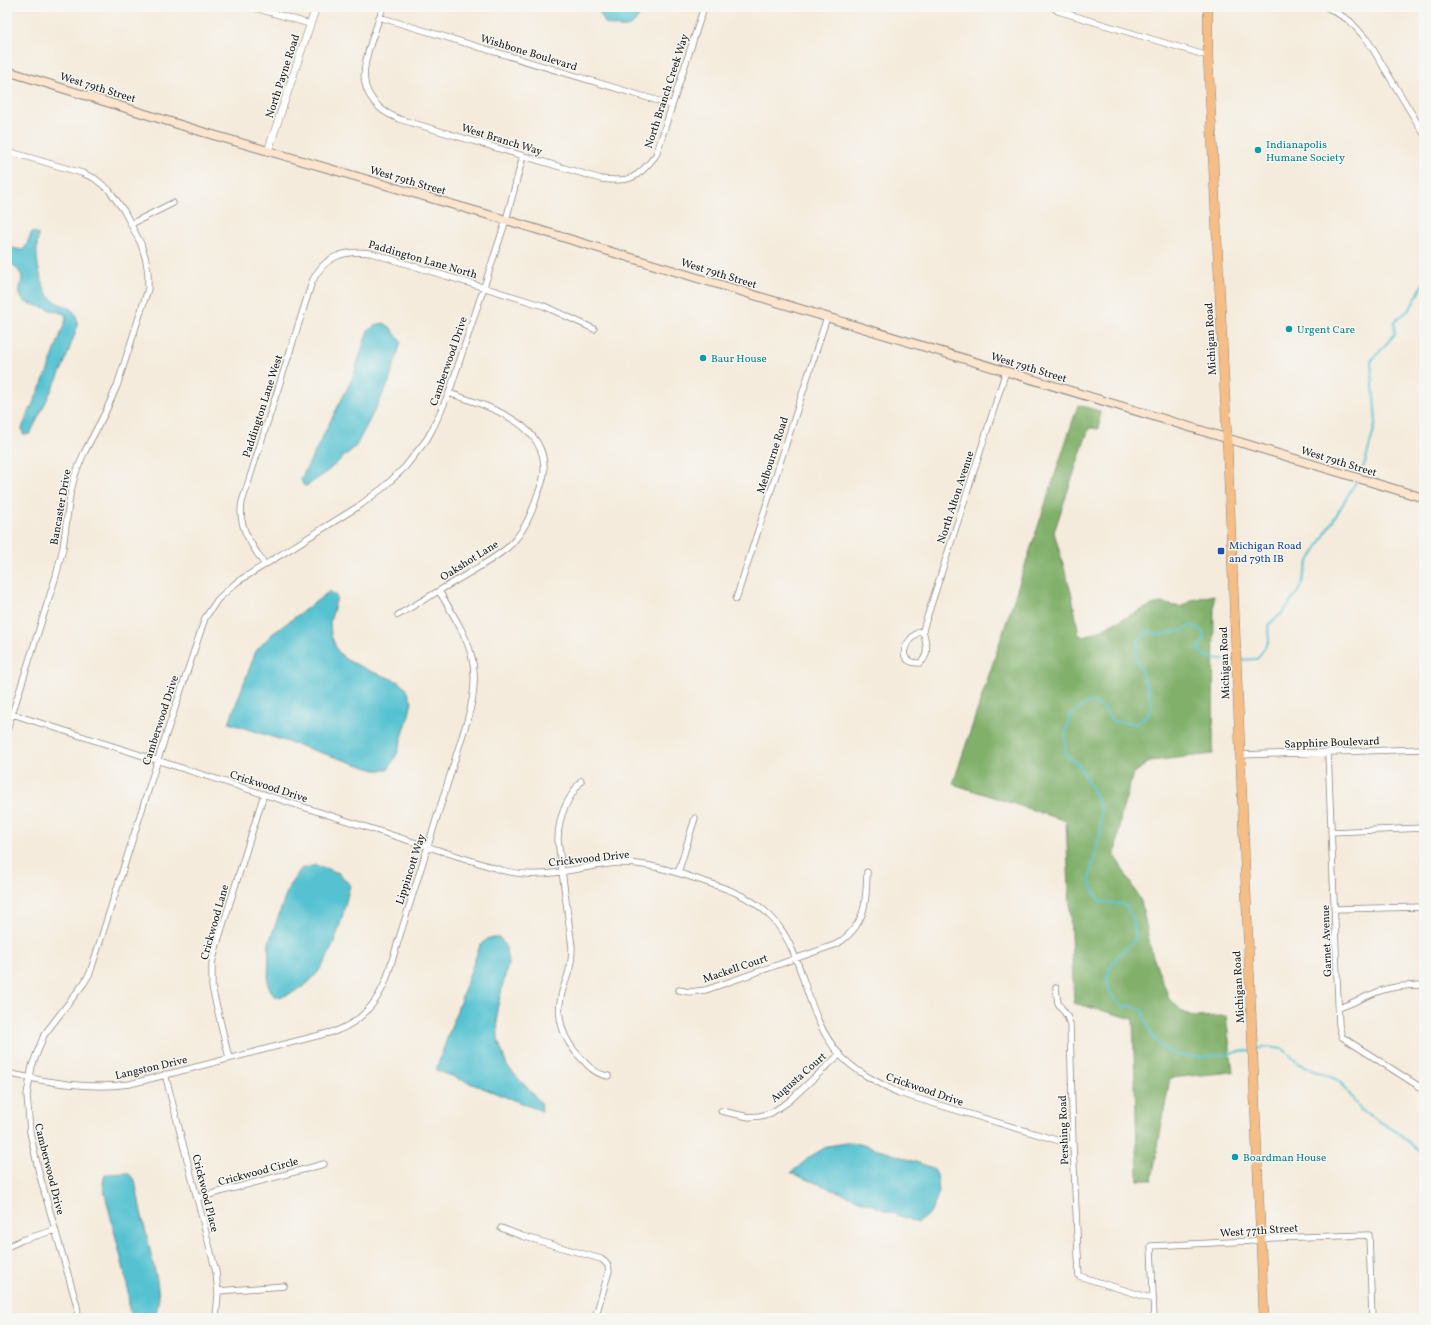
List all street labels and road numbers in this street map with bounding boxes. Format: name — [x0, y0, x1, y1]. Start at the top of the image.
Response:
street label: Wishbone Boulevard — [478, 32, 579, 75]
street label: North Branch Creek Way — [642, 32, 693, 151]
street label: North Payne Road — [263, 33, 304, 120]
street label: West 79th Street — [58, 70, 137, 107]
street label: West Branch Way — [459, 121, 544, 160]
street label: West 79th Street — [368, 163, 448, 200]
street label: Paddington Lane North — [366, 238, 479, 283]
street label: West 79th Street — [679, 256, 758, 293]
street label: Michigan Road — [1202, 302, 1221, 376]
street label: Camberwood Drive — [427, 315, 472, 408]
street label: West 79th Street — [989, 350, 1068, 387]
street label: Paddington Lane West — [240, 353, 287, 460]
street label: Melbourne Road — [754, 415, 793, 496]
street label: West 79th Street — [1299, 444, 1378, 481]
street label: North Alton Avenue — [934, 449, 978, 546]
street label: Bancaster Drive — [47, 468, 76, 546]
street label: Oakshot Lane — [438, 537, 502, 585]
street label: Michigan Road — [1217, 626, 1234, 700]
street label: Camberwood Drive — [140, 674, 183, 767]
street label: Sapphire Boulevard — [1284, 734, 1380, 753]
street label: Crickwood Drive — [228, 768, 309, 807]
street label: Lippincott Way — [393, 832, 430, 907]
street label: Crickwood Drive — [548, 848, 630, 871]
street label: Crickwood Lane — [198, 883, 233, 962]
street label: Garnet Avenue — [1319, 905, 1336, 977]
street label: Michigan Road — [1230, 950, 1249, 1024]
street label: Mackell Court — [701, 951, 770, 988]
street label: Augusta Court — [768, 1050, 830, 1107]
street label: Langston Drive — [114, 1053, 189, 1084]
street label: Crickwood Drive — [884, 1070, 965, 1111]
street label: Pershing Road — [1056, 1095, 1073, 1165]
street label: Camberwood Drive — [30, 1122, 67, 1217]
street label: Crickwood Place — [188, 1153, 221, 1234]
street label: Crickwood Circle — [217, 1155, 300, 1190]
street label: West 77th Street — [1220, 1221, 1299, 1242]

